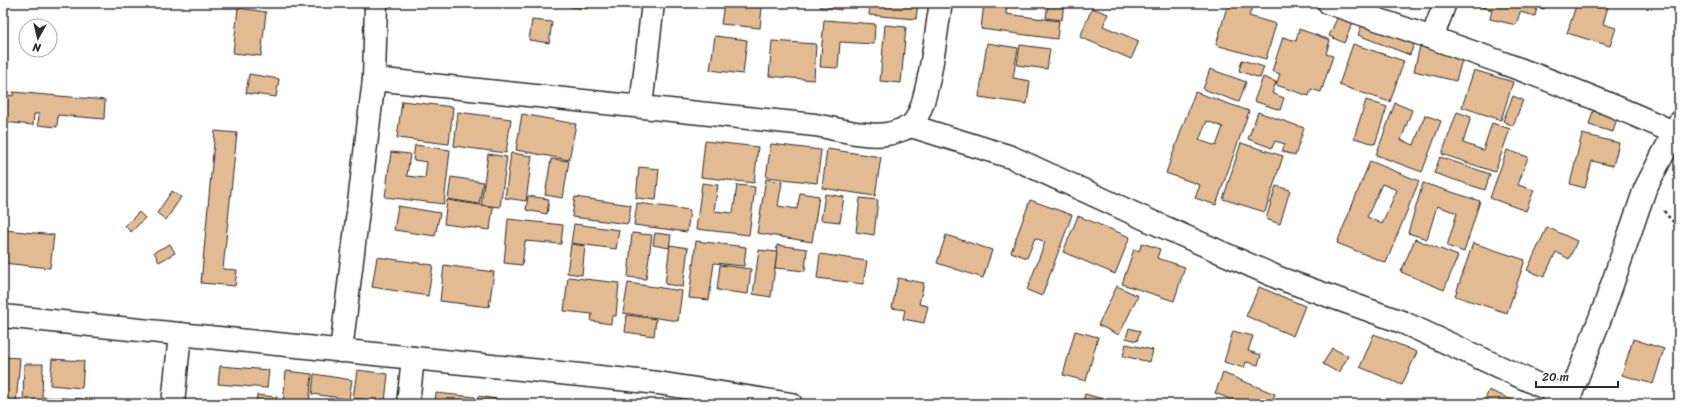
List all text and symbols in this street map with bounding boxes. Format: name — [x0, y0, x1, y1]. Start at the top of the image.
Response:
north arrow — [18, 18, 58, 58]
text: N — [31, 37, 43, 57]
scale bar — [1536, 363, 1618, 389]
text: 20 m — [1542, 366, 1569, 388]

